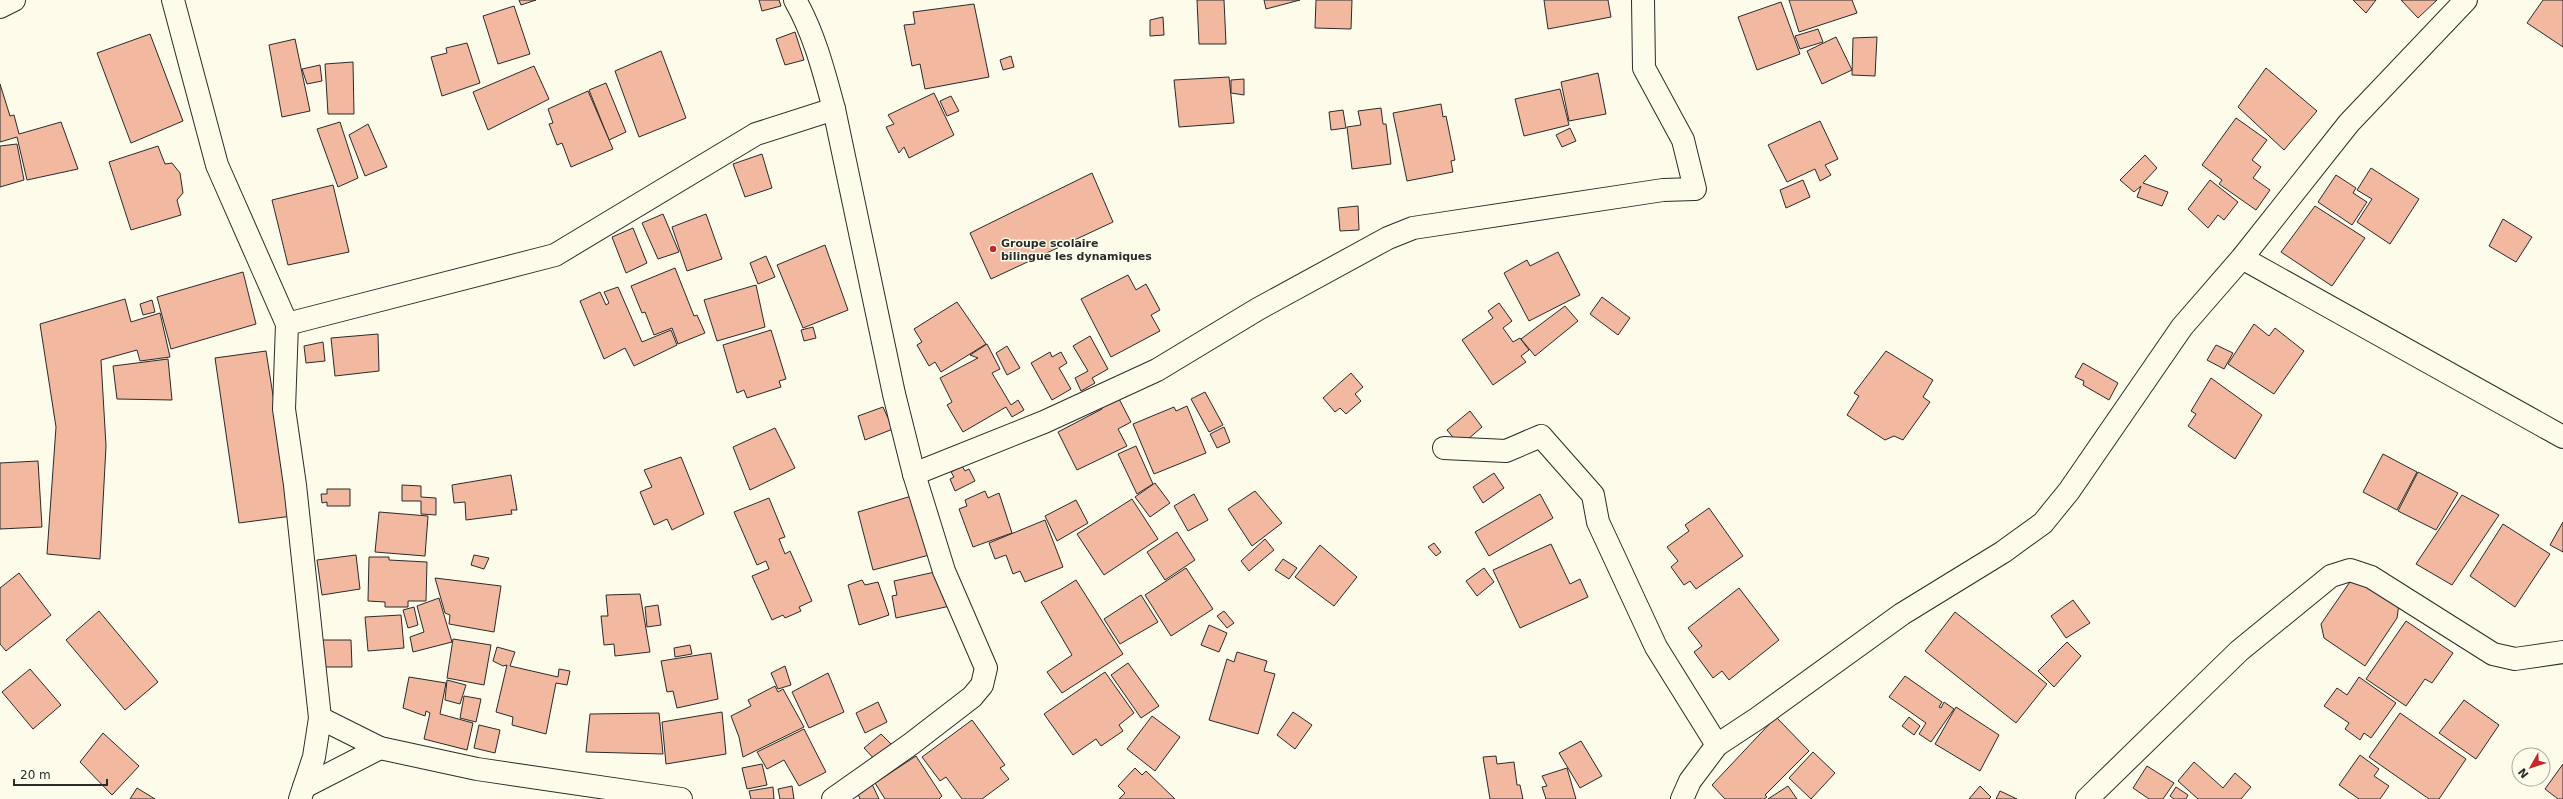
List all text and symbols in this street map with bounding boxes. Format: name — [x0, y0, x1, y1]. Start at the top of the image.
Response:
place label: Groupe scolaire bilingue les dynamiques — [1001, 237, 1152, 263]
marker: Groupe scolaire bilingue les dynamiques — [988, 244, 998, 254]
north arrow — [2511, 747, 2551, 787]
scale bar — [14, 761, 107, 787]
text: N — [2516, 765, 2532, 781]
text: 20 m — [20, 768, 51, 782]

